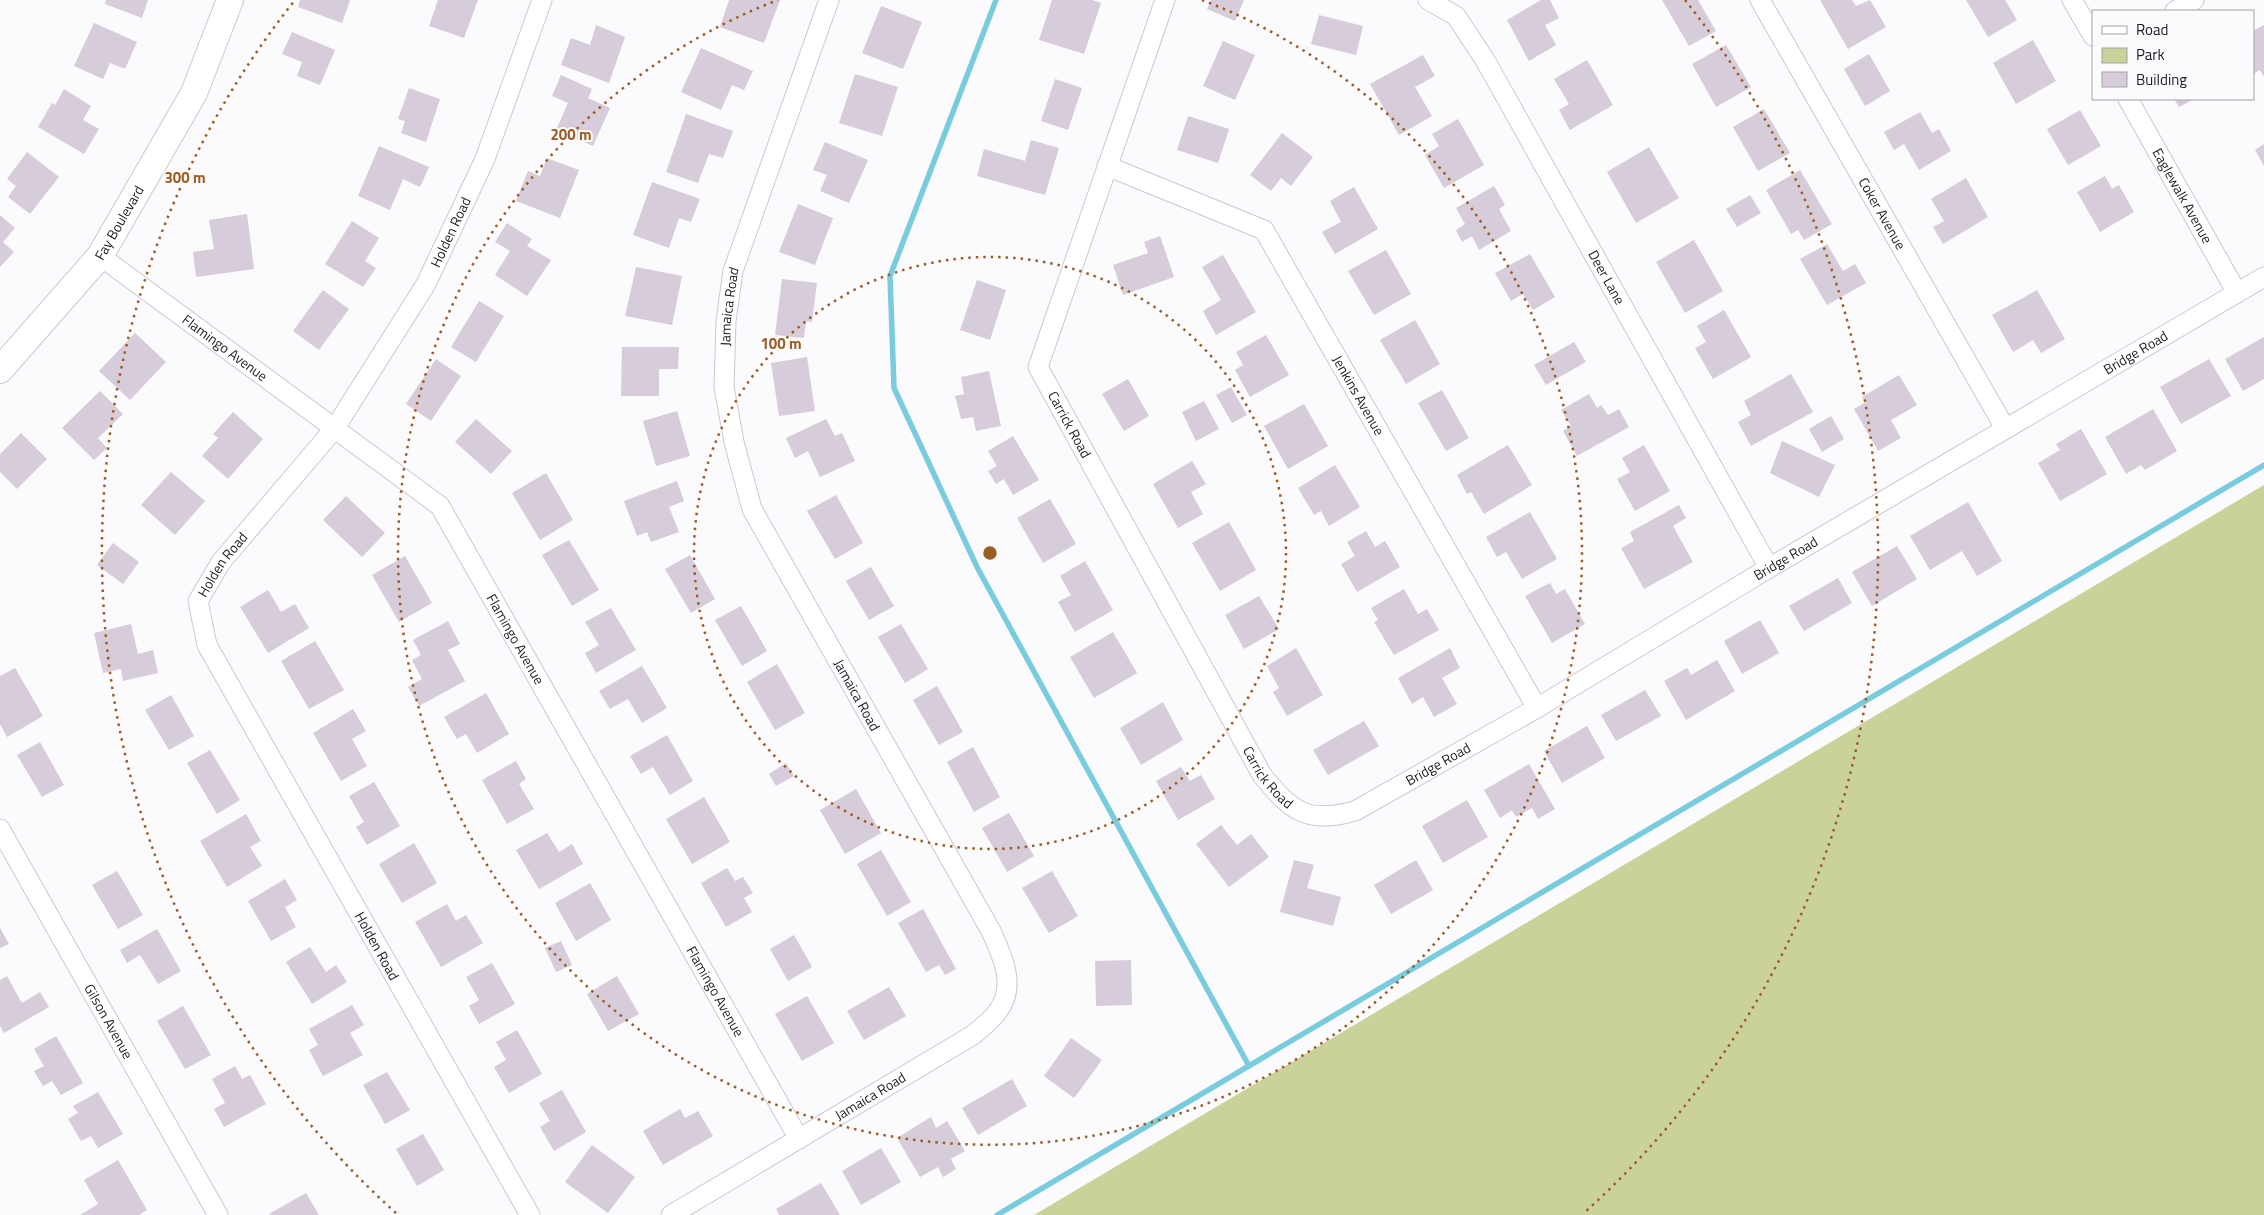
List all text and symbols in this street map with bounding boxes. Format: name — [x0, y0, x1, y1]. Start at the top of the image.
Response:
legend — [2092, 10, 2254, 100]
text: Road — [2136, 18, 2168, 41]
text: Park — [2136, 43, 2165, 66]
text: Building — [2136, 68, 2187, 91]
text: 200 m — [550, 123, 592, 146]
street label: Eaglewalk Avenue — [2148, 144, 2218, 247]
text: 300 m — [164, 166, 206, 189]
street label: Coker Avenue — [1854, 173, 1912, 253]
street label: Fay Boulevard — [89, 181, 149, 264]
street label: Holden Road — [424, 193, 476, 271]
street label: Deer Lane — [1583, 246, 1631, 308]
street label: Jamaica Road — [714, 264, 744, 346]
street label: Flamingo Avenue — [178, 309, 272, 386]
street label: Bridge Road — [2099, 325, 2172, 379]
text: 100 m — [760, 332, 802, 355]
street label: Jenkins Avenue — [1328, 351, 1390, 439]
street label: Carrick Road — [1043, 387, 1097, 462]
street label: Holden Road — [192, 527, 252, 601]
street label: Bridge Road — [1749, 531, 1822, 585]
centre of rings — [981, 544, 999, 562]
street label: Flamingo Avenue — [482, 590, 550, 688]
street label: Jamaica Road — [829, 655, 886, 735]
street label: Bridge Road — [1401, 737, 1474, 790]
street label: Carrick Road — [1238, 742, 1298, 813]
street label: Holden Road — [350, 908, 405, 984]
street label: Flamingo Avenue — [682, 942, 750, 1040]
street label: Gilson Avenue — [79, 980, 139, 1063]
street label: Jamaica Road — [831, 1066, 910, 1125]

